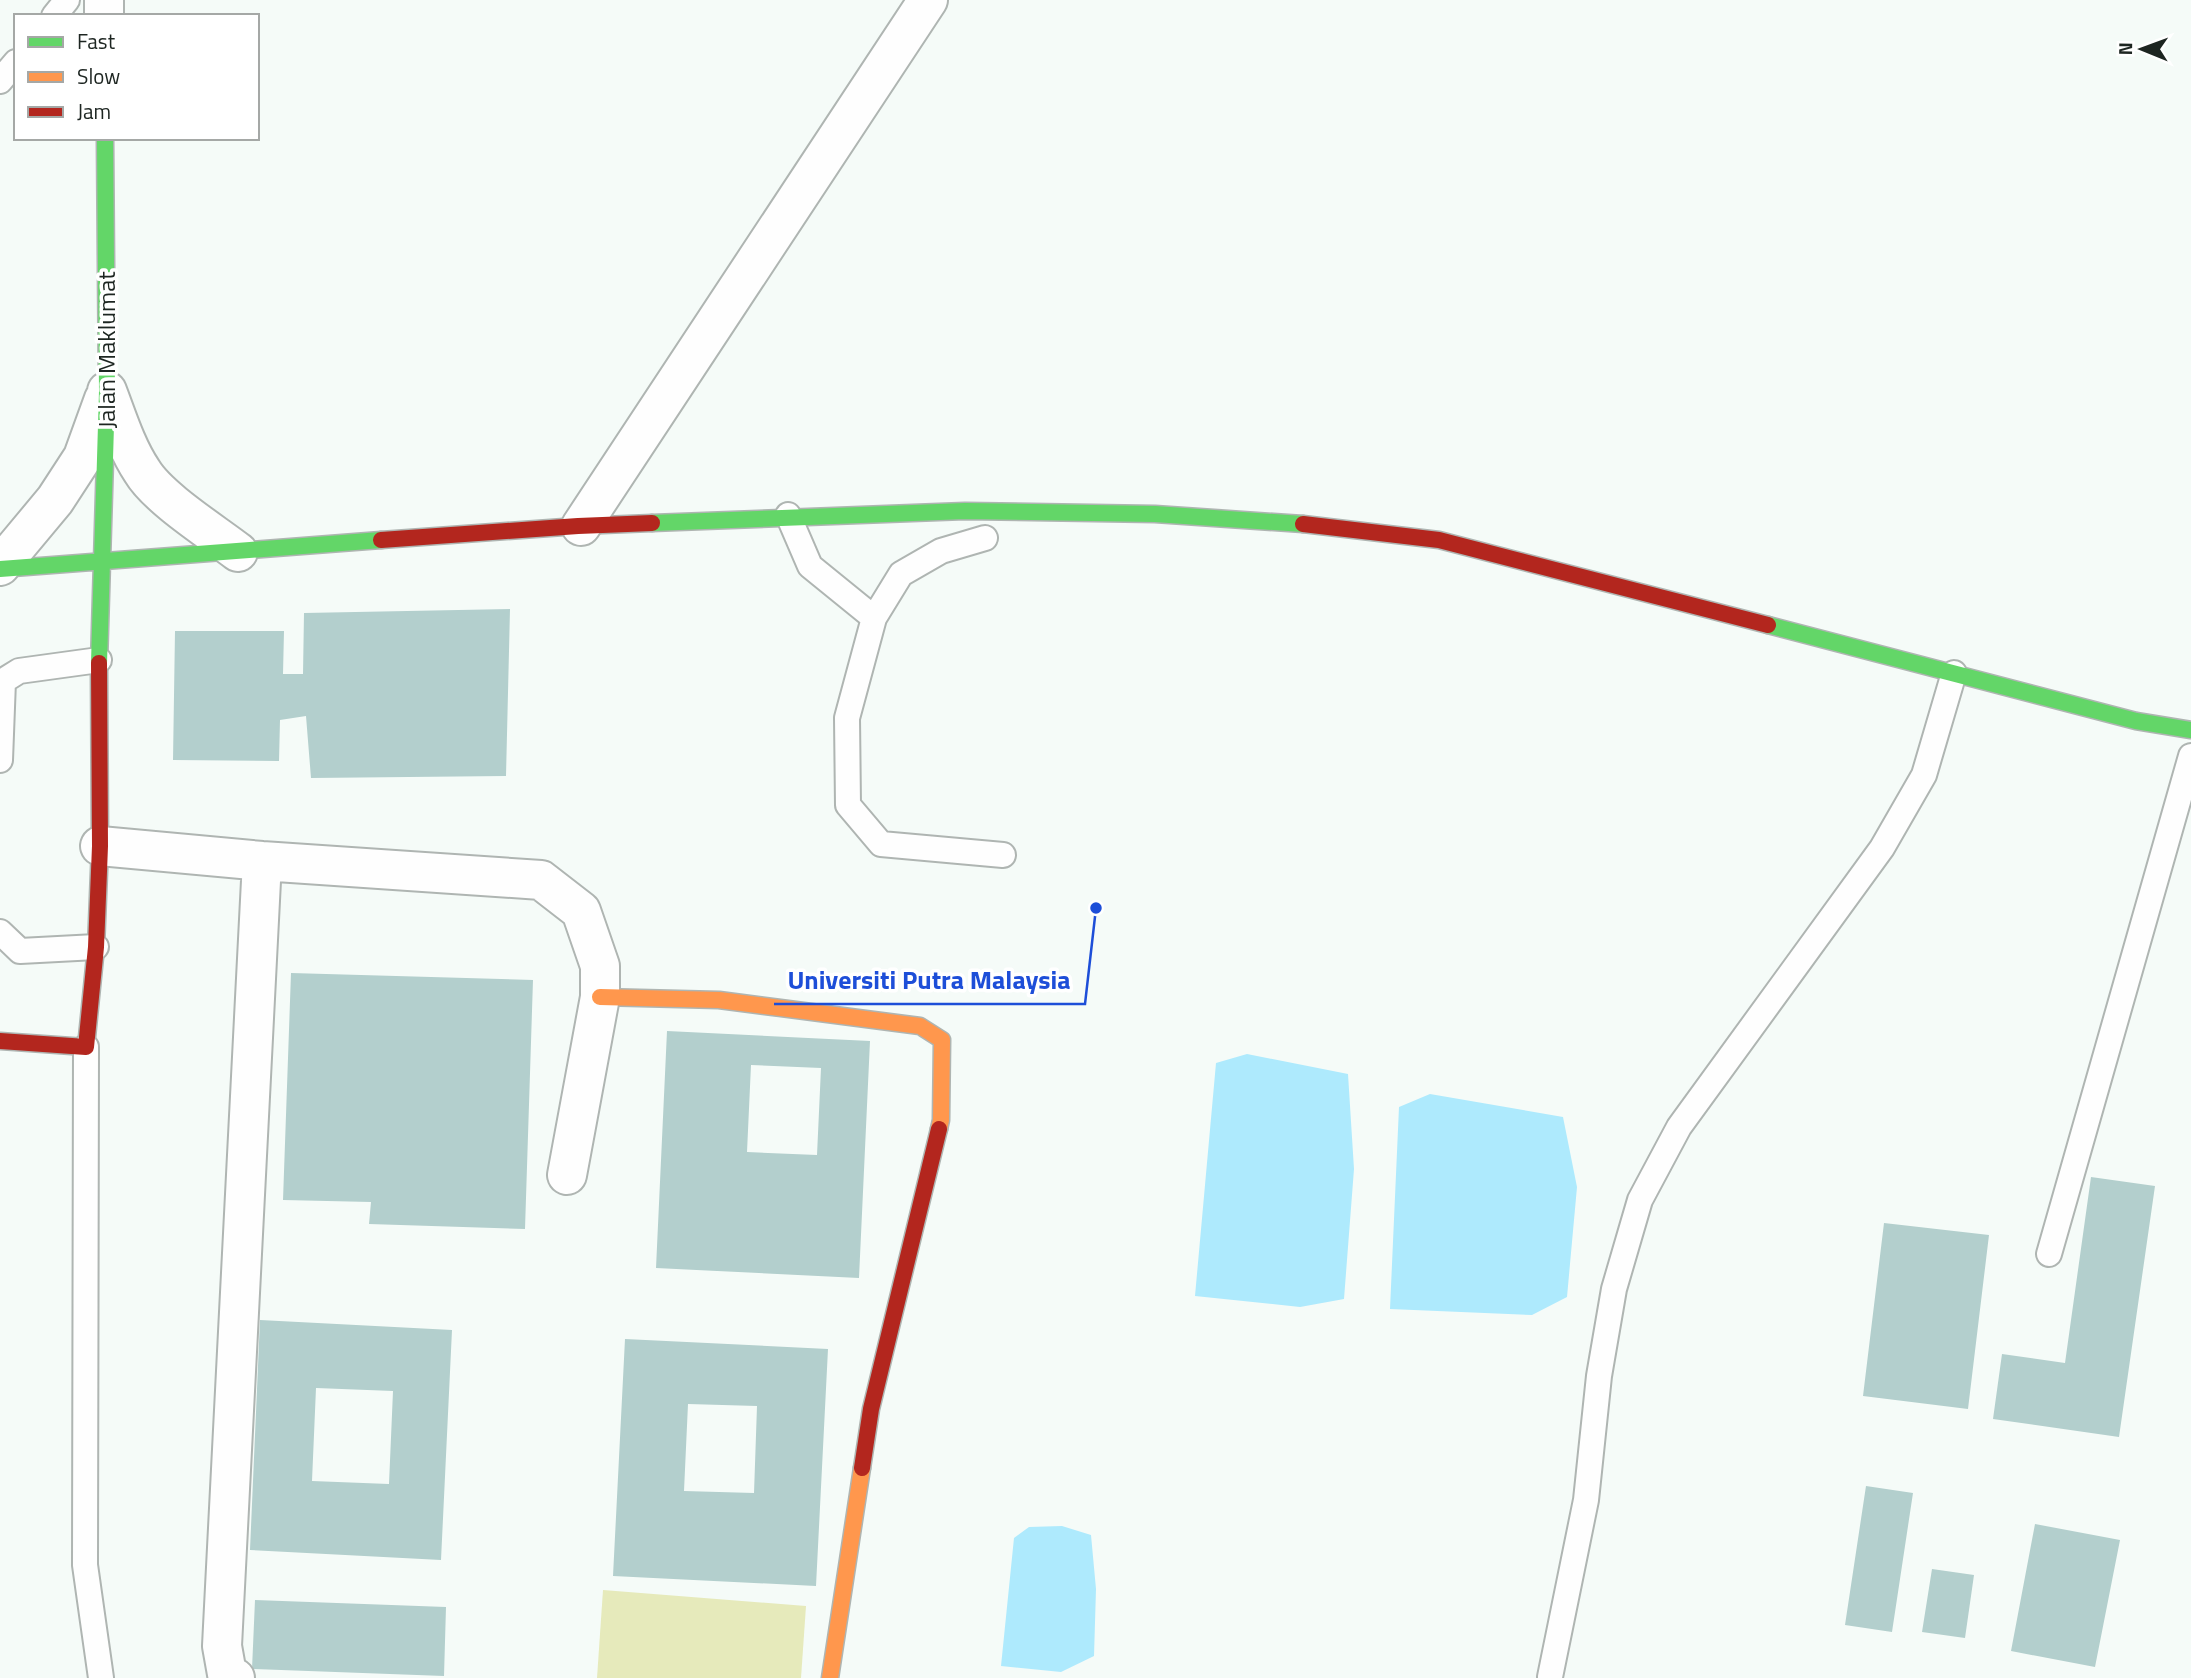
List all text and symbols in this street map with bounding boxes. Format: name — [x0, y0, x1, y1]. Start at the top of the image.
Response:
legend — [14, 14, 259, 140]
north arrow — [2107, 14, 2177, 84]
text: Fast — [77, 25, 116, 57]
text: N — [2110, 42, 2139, 56]
text: Slow — [77, 60, 120, 92]
text: Jam — [77, 95, 111, 127]
street label: Jalan Maklumat — [88, 271, 124, 429]
callout: Universiti Putra Malaysia — [774, 957, 1085, 1004]
text: Universiti Putra Malaysia — [787, 960, 1071, 999]

